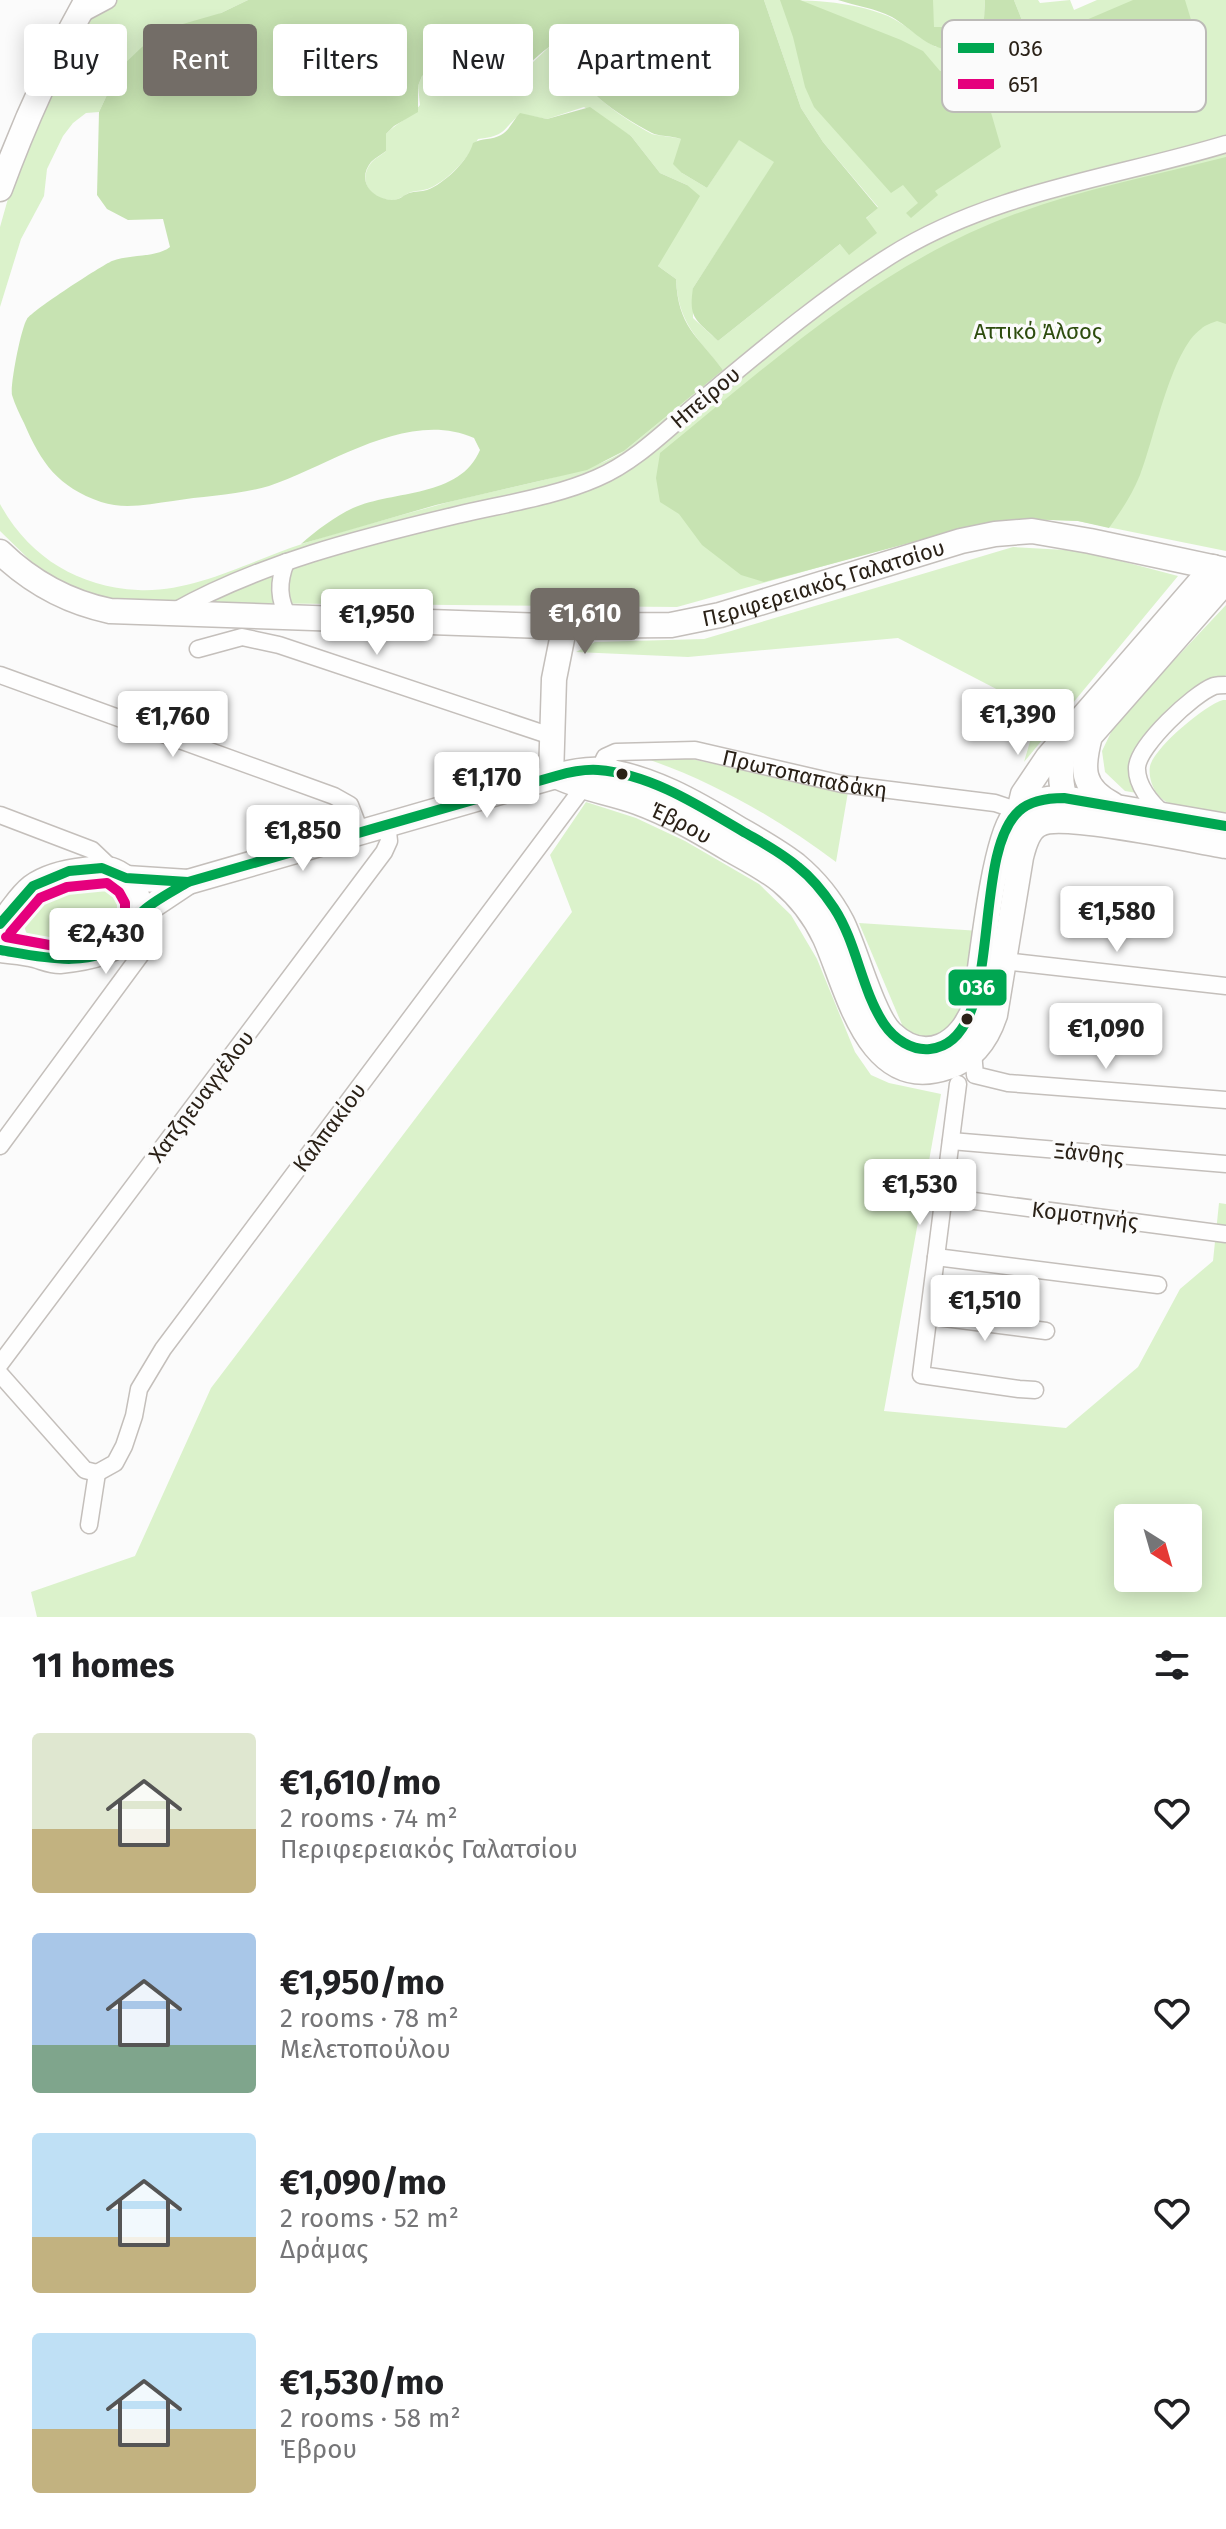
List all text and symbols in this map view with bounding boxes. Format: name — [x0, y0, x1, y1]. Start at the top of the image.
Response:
legend — [942, 20, 1206, 112]
chip: Buy — [24, 24, 127, 96]
chip: Rent — [143, 24, 257, 96]
chip: Filters — [273, 24, 407, 96]
chip: New — [423, 24, 533, 96]
chip: Apartment — [549, 24, 739, 96]
text: 036 — [1008, 35, 1043, 62]
text: 651 — [1008, 71, 1039, 98]
park label: Αττικό Άλσος — [974, 318, 1102, 345]
street label: Ηπείρου — [665, 360, 746, 434]
street label: Περιφερειακός Γαλατσίου — [700, 534, 948, 632]
pin: €1,610 — [520, 588, 650, 656]
pin: €1,950 — [312, 589, 442, 657]
text: €1,610 — [548, 598, 622, 629]
text: €1,950 — [339, 599, 415, 630]
pin: €1,390 — [953, 689, 1083, 757]
pin: €1,760 — [108, 691, 238, 759]
text: €1,390 — [980, 699, 1056, 730]
text: €1,760 — [136, 701, 210, 732]
street label: Πρωτοπαπαδάκη — [720, 744, 889, 804]
pin: €1,170 — [422, 752, 552, 820]
text: €1,170 — [452, 762, 522, 793]
unlabelled marker — [614, 766, 630, 782]
street label: Έβρου — [646, 796, 717, 850]
pin: €1,850 — [238, 805, 368, 873]
text: €1,850 — [264, 815, 342, 846]
pin: €1,580 — [1052, 886, 1182, 954]
text: €1,580 — [1078, 896, 1156, 927]
pin: €2,430 — [41, 908, 171, 976]
text: €2,430 — [67, 918, 145, 949]
line badge: 036 — [947, 968, 1008, 1007]
text: 036 — [959, 974, 995, 1001]
pin: €1,090 — [1041, 1003, 1171, 1071]
unlabelled marker — [959, 1011, 975, 1027]
text: €1,090 — [1067, 1013, 1145, 1044]
street label: Χατζηευαγγέλου — [143, 1025, 260, 1168]
street label: Καλπακίου — [287, 1077, 372, 1177]
street label: Ξάνθης — [1053, 1137, 1125, 1170]
pin: €1,530 — [855, 1159, 985, 1227]
text: €1,530 — [882, 1169, 958, 1200]
street label: Κομοτηνής — [1030, 1196, 1140, 1235]
pin: €1,510 — [920, 1275, 1050, 1343]
text: €1,510 — [949, 1285, 1021, 1316]
north arrow — [1114, 1504, 1202, 1592]
map controls — [1114, 1504, 1202, 1592]
icon: filters — [1150, 1643, 1194, 1687]
text: 11 homes — [32, 1645, 174, 1686]
text: €1,610/mo — [280, 1762, 441, 1803]
icon: home — [96, 1765, 192, 1861]
icon: heart — [1150, 1791, 1194, 1835]
text: 2 rooms · 74 m² — [280, 1803, 458, 1834]
text: Περιφερειακός Γαλατσίου — [280, 1834, 578, 1865]
text: €1,950/mo — [280, 1962, 445, 2003]
icon: home — [96, 1965, 192, 2061]
icon: heart — [1150, 1991, 1194, 2035]
text: 2 rooms · 78 m² — [280, 2003, 459, 2034]
text: Μελετοπούλου — [280, 2034, 451, 2065]
text: €1,090/mo — [280, 2162, 446, 2203]
icon: home — [96, 2165, 192, 2261]
icon: heart — [1150, 2191, 1194, 2235]
text: 2 rooms · 52 m² — [280, 2203, 459, 2234]
text: Δράμας — [280, 2234, 368, 2265]
text: €1,530/mo — [280, 2362, 444, 2403]
icon: home — [96, 2365, 192, 2461]
icon: heart — [1150, 2391, 1194, 2435]
text: 2 rooms · 58 m² — [280, 2403, 461, 2434]
text: Έβρου — [280, 2434, 357, 2465]

